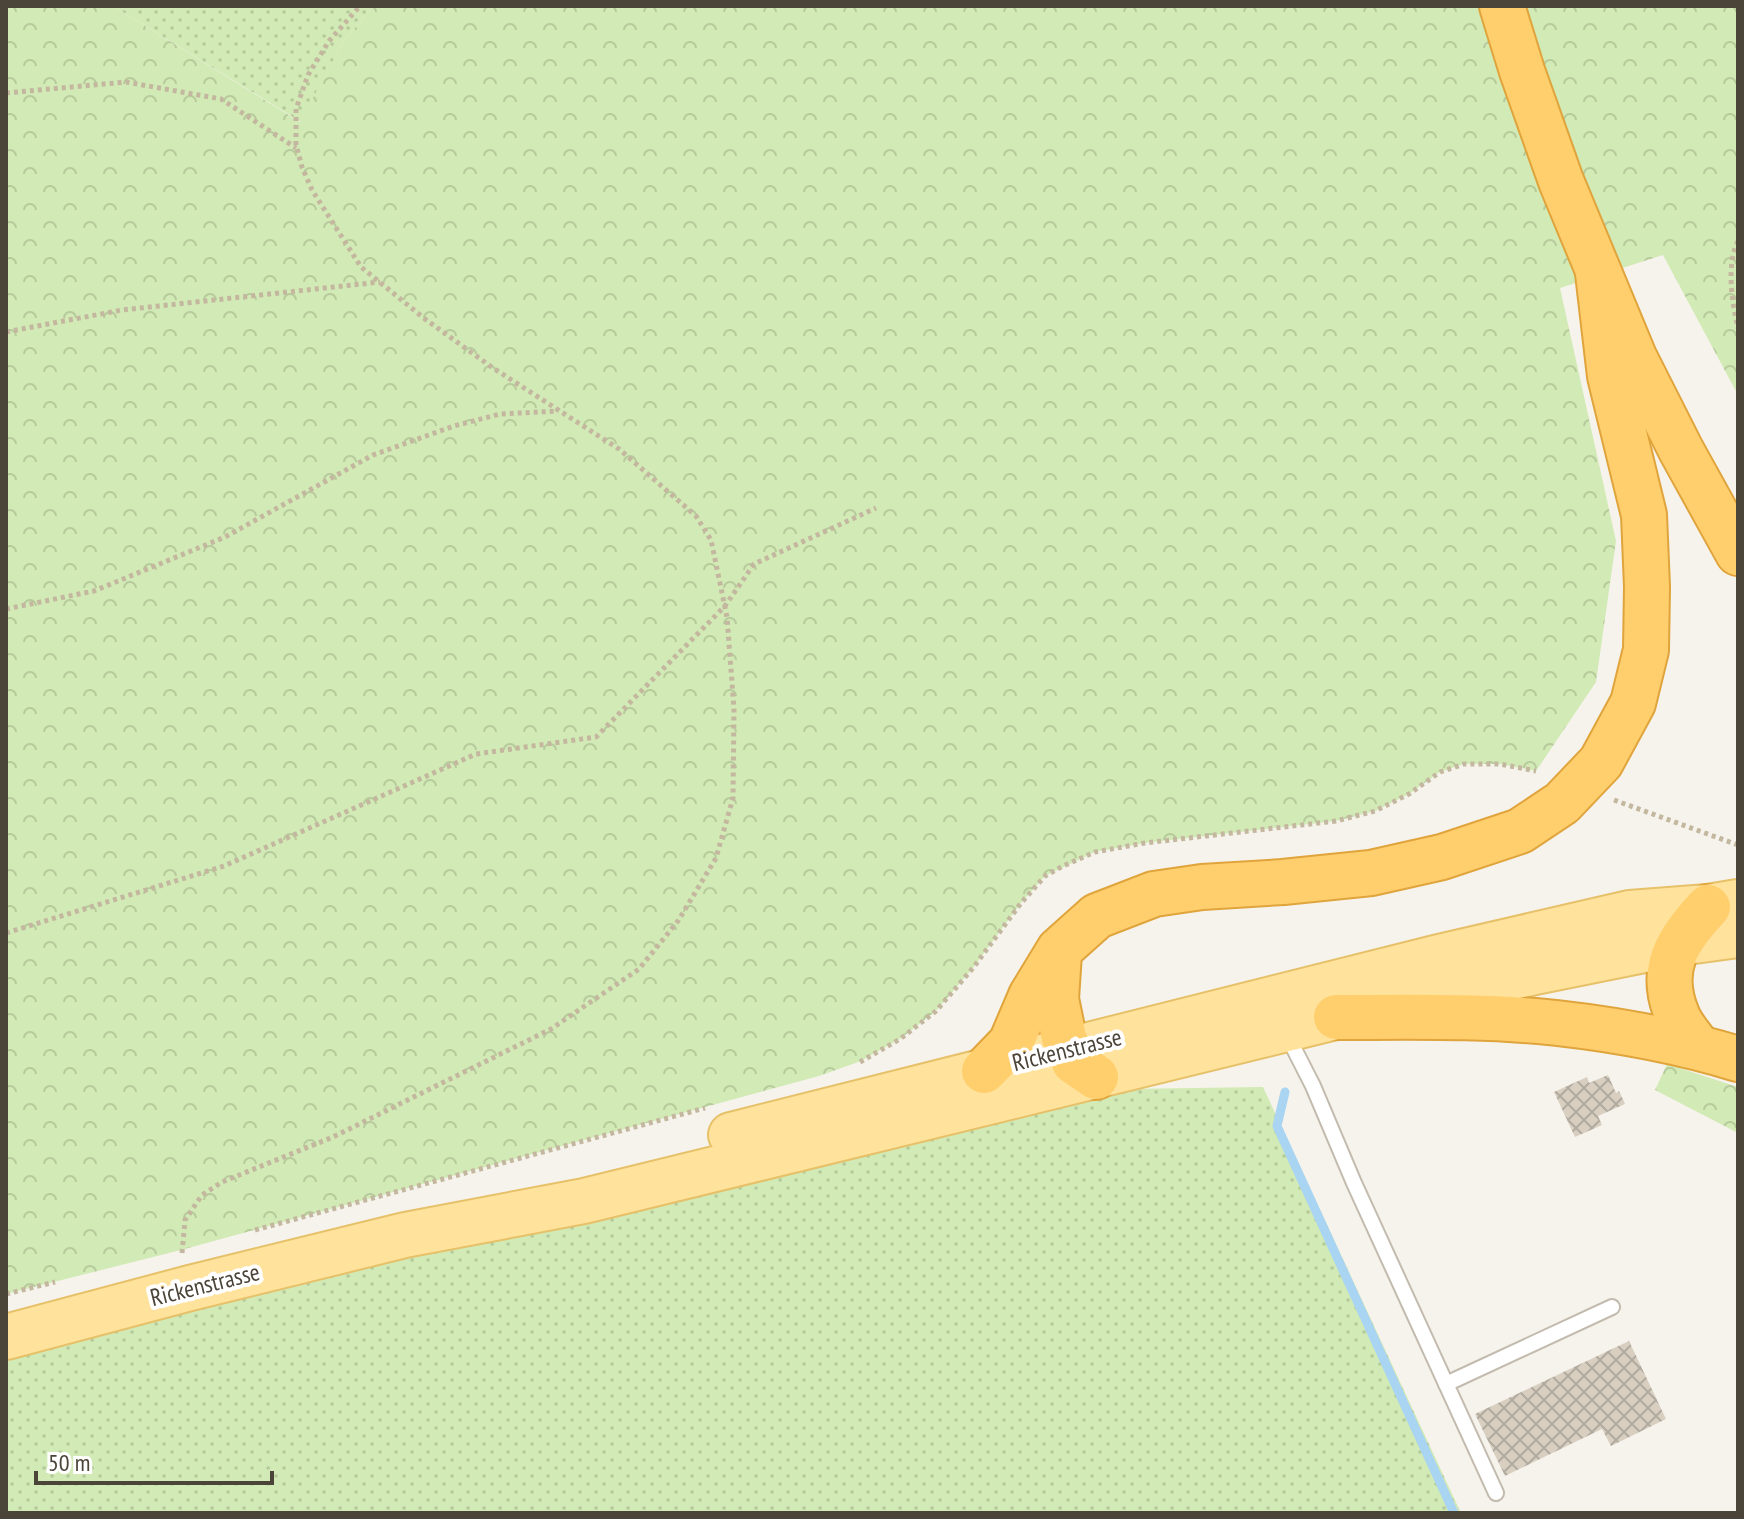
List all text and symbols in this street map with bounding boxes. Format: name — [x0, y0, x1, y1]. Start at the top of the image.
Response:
street label: Rickenstrasse — [1009, 1021, 1125, 1078]
street label: Rickenstrasse — [147, 1256, 263, 1313]
scale bar — [36, 1435, 272, 1485]
text: 50 m — [48, 1447, 90, 1478]

